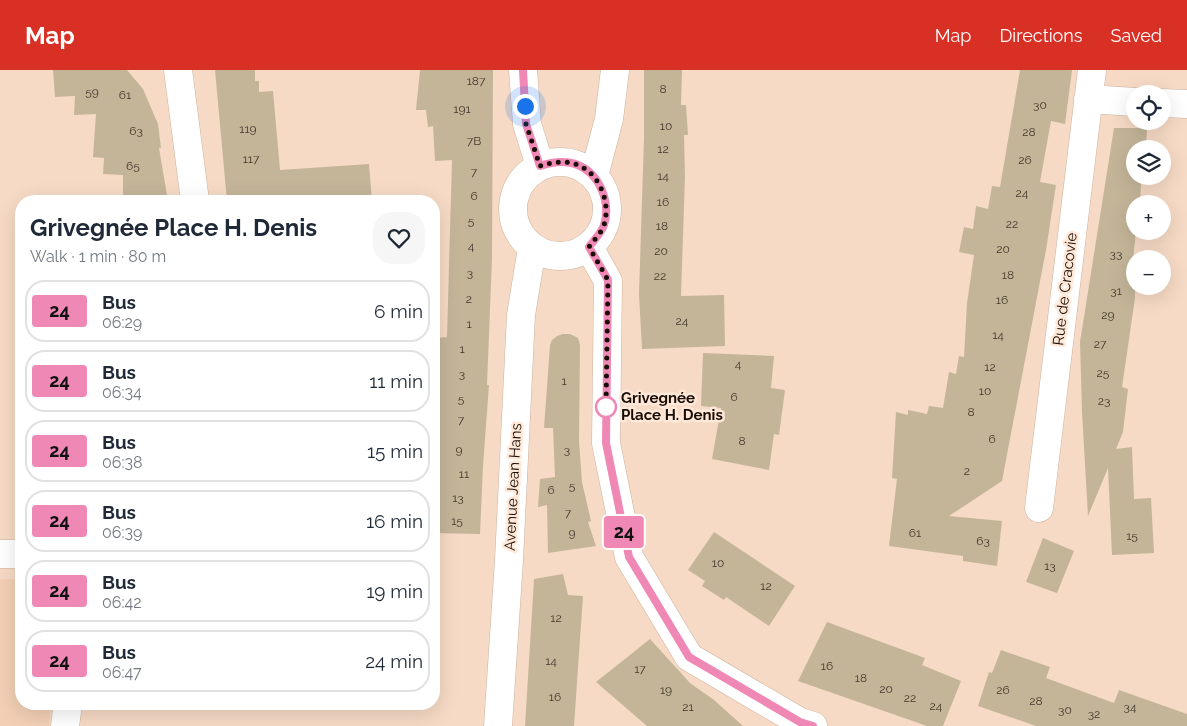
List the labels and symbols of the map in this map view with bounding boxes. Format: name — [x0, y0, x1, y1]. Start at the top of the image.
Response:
house number: 187 — [467, 74, 486, 88]
house number: 8 — [659, 82, 667, 96]
house number: 59 — [85, 85, 99, 99]
house number: 61 — [119, 88, 131, 102]
your location — [513, 94, 538, 119]
house number: 30 — [1033, 98, 1047, 112]
house number: 191 — [453, 102, 471, 116]
house number: 10 — [660, 119, 672, 133]
house number: 119 — [239, 122, 257, 136]
house number: 63 — [129, 124, 143, 138]
house number: 28 — [1022, 125, 1036, 139]
house number: 7B — [467, 134, 481, 148]
house number: 12 — [657, 142, 669, 156]
house number: 117 — [243, 152, 260, 166]
house number: 26 — [1018, 153, 1032, 167]
house number: 65 — [126, 159, 140, 173]
house number: 7 — [471, 165, 478, 179]
house number: 14 — [657, 169, 669, 183]
house number: 24 — [1016, 186, 1029, 200]
house number: 6 — [470, 189, 478, 203]
house number: 16 — [657, 195, 669, 209]
house number: 5 — [468, 214, 475, 228]
house number: 22 — [1006, 217, 1018, 231]
house number: 18 — [656, 219, 668, 233]
street label: Rue de Cracovie — [1049, 231, 1081, 347]
house number: 4 — [468, 239, 475, 253]
house number: 20 — [996, 242, 1010, 256]
house number: 20 — [654, 244, 668, 258]
house number: 33 — [1110, 247, 1122, 261]
house number: 3 — [467, 266, 473, 280]
house number: 18 — [1002, 268, 1014, 282]
house number: 22 — [654, 269, 666, 283]
house number: 31 — [1110, 284, 1122, 298]
house number: 2 — [466, 292, 472, 306]
house number: 16 — [996, 293, 1008, 307]
house number: 29 — [1101, 308, 1115, 322]
house number: 24 — [676, 314, 689, 328]
house number: 1 — [466, 317, 472, 331]
house number: 14 — [992, 328, 1004, 342]
house number: 27 — [1094, 337, 1107, 351]
house number: 1 — [459, 342, 465, 356]
house number: 4 — [735, 357, 742, 371]
house number: 12 — [984, 360, 996, 374]
house number: 25 — [1097, 366, 1110, 380]
house number: 3 — [459, 367, 465, 381]
house number: 1 — [561, 374, 567, 388]
house number: 10 — [979, 384, 991, 398]
place label: Grivegnée Place H. Denis — [621, 389, 723, 424]
house number: 6 — [730, 390, 738, 404]
house number: 5 — [458, 392, 465, 406]
house number: 23 — [1098, 394, 1110, 408]
marker: Grivegnée Place H. Denis — [595, 396, 617, 418]
house number: 8 — [967, 405, 975, 419]
house number: 7 — [458, 413, 465, 427]
street label: Avenue Jean Hans — [501, 423, 525, 551]
house number: 6 — [988, 432, 996, 446]
house number: 8 — [738, 434, 746, 448]
house number: 9 — [455, 443, 463, 457]
house number: 3 — [564, 443, 570, 457]
house number: 2 — [964, 464, 970, 478]
house number: 11 — [459, 467, 469, 481]
house number: 5 — [569, 479, 576, 493]
house number: 6 — [547, 483, 555, 497]
house number: 13 — [452, 491, 464, 505]
house number: 7 — [565, 506, 572, 520]
house number: 15 — [451, 514, 463, 528]
line badge: 24 — [602, 516, 646, 548]
house number: 9 — [568, 526, 576, 540]
house number: 61 — [909, 526, 921, 540]
house number: 15 — [1126, 529, 1138, 543]
house number: 63 — [976, 534, 990, 548]
house number: 10 — [712, 556, 724, 570]
house number: 13 — [1044, 559, 1056, 573]
house number: 12 — [760, 579, 772, 593]
house number: 12 — [550, 611, 562, 625]
house number: 14 — [545, 654, 557, 668]
house number: 16 — [821, 659, 833, 673]
house number: 17 — [634, 662, 646, 676]
house number: 18 — [855, 671, 867, 685]
house number: 20 — [879, 682, 893, 696]
house number: 19 — [660, 683, 672, 697]
house number: 26 — [996, 683, 1010, 697]
house number: 16 — [549, 690, 561, 704]
house number: 22 — [904, 691, 916, 705]
house number: 28 — [1029, 694, 1043, 708]
house number: 24 — [930, 699, 943, 713]
house number: 21 — [682, 700, 694, 714]
house number: 34 — [1124, 700, 1137, 714]
house number: 30 — [1058, 703, 1072, 717]
house number: 32 — [1088, 707, 1100, 721]

